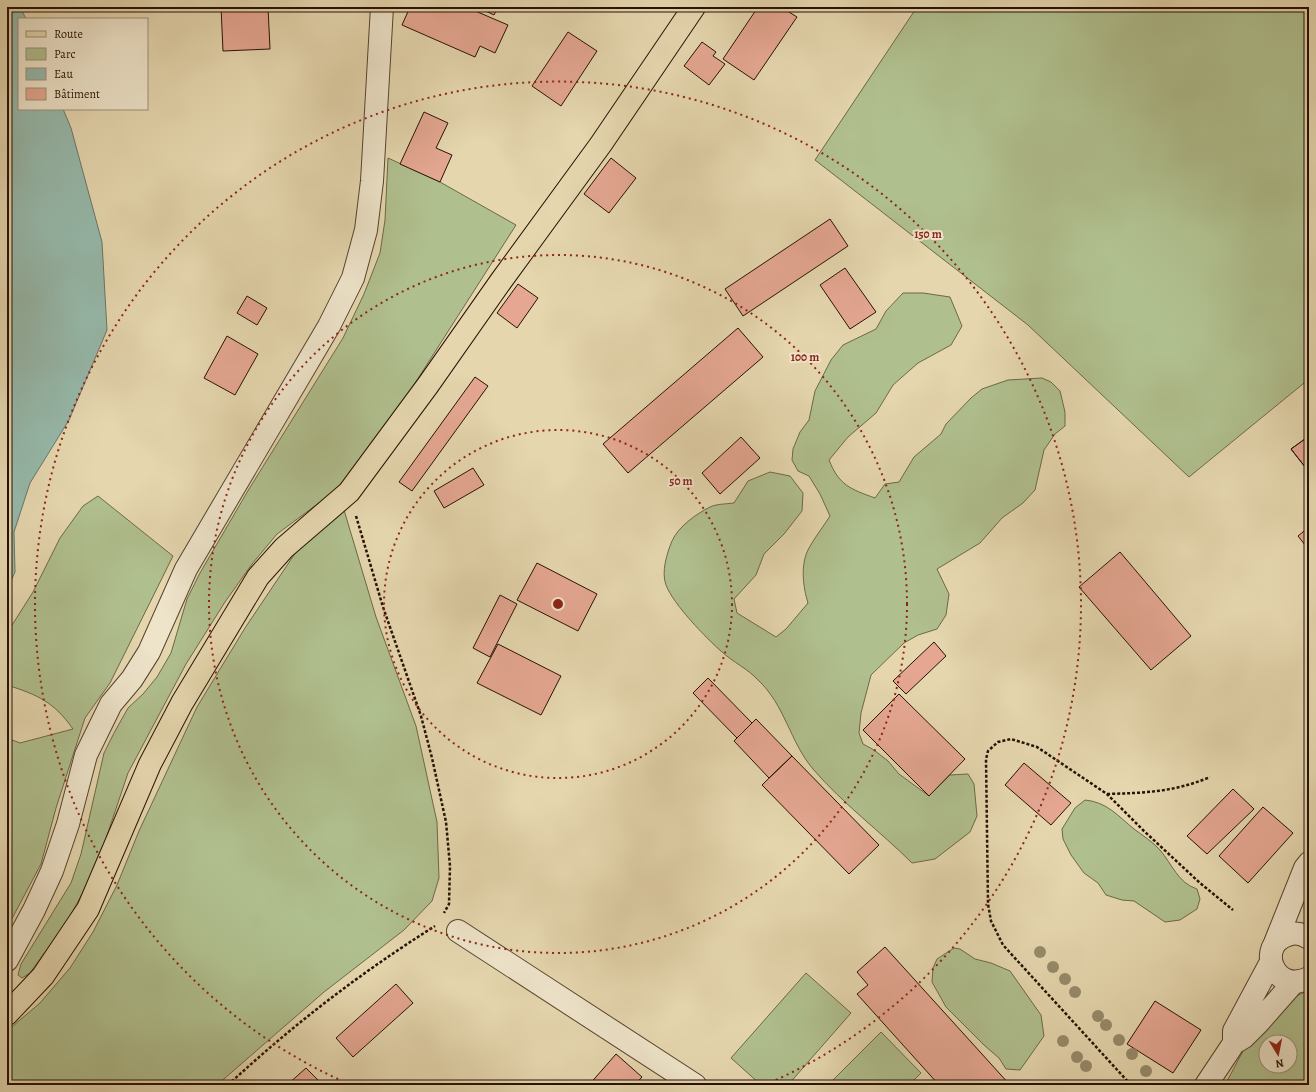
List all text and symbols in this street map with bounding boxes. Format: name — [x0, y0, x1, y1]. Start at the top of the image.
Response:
legend — [18, 18, 148, 110]
text: Route — [54, 26, 83, 42]
text: Parc — [54, 46, 76, 62]
text: Eau — [54, 66, 73, 82]
text: Bâtiment — [54, 86, 100, 102]
text: 150 m — [914, 226, 942, 242]
text: 100 m — [791, 349, 819, 365]
text: 50 m — [669, 473, 693, 489]
centre of rings — [551, 597, 565, 611]
north arrow — [1258, 1034, 1298, 1074]
text: N — [1274, 1055, 1285, 1071]

